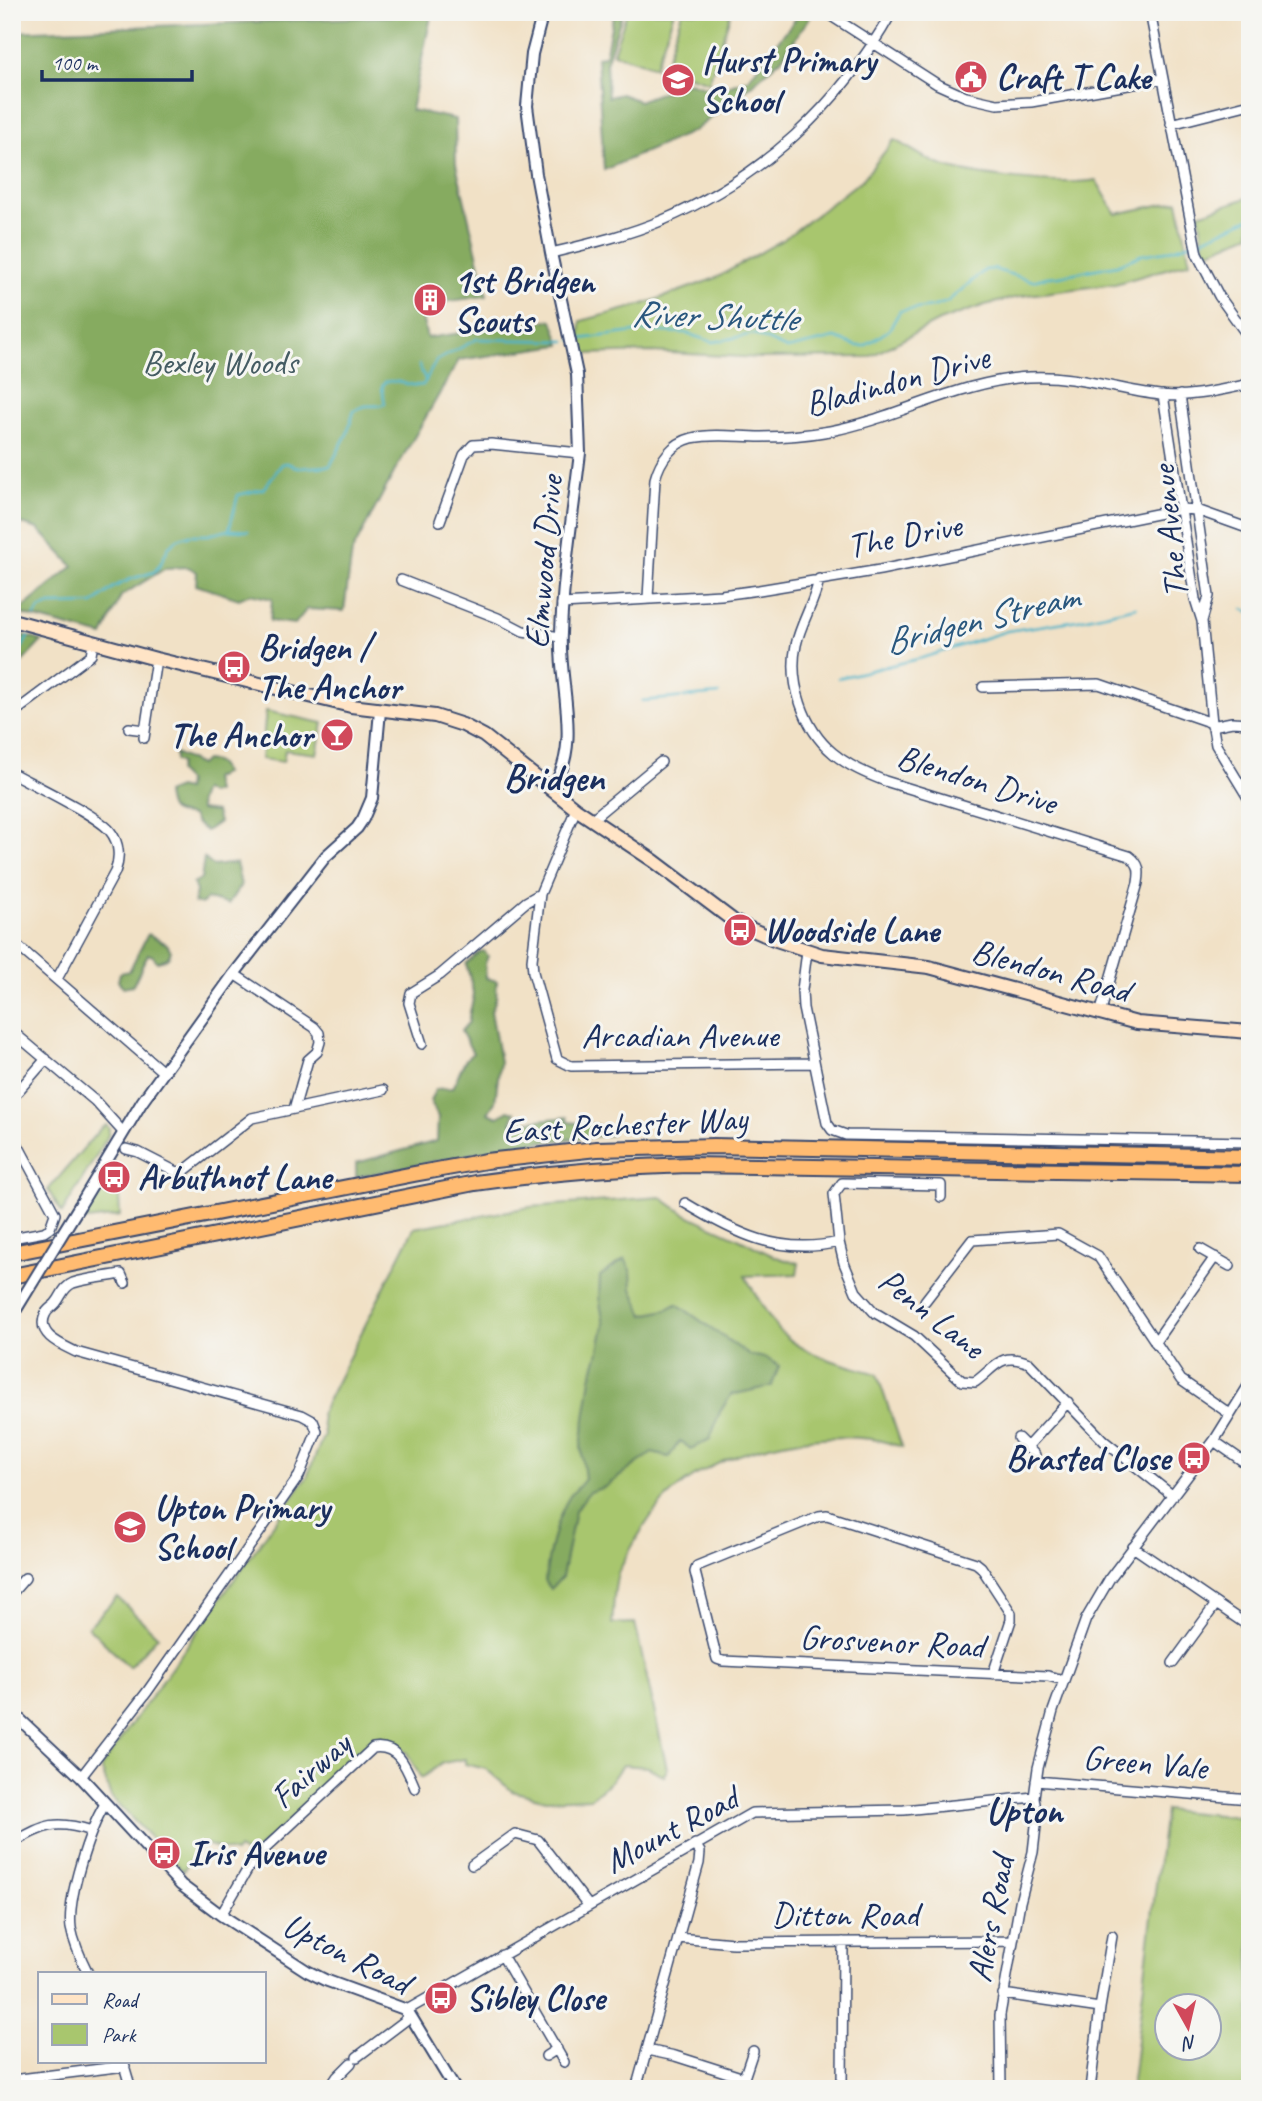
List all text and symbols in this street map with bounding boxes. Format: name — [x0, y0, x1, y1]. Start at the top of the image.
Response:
scale bar — [42, 38, 192, 82]
place label: Hurst Primary School — [702, 38, 879, 123]
text: 100 m — [52, 50, 99, 76]
place label: Craft T Cake — [996, 55, 1153, 100]
public building icon: Craft T Cake — [952, 58, 990, 96]
school or university icon: Hurst Primary School — [659, 61, 697, 99]
place label: 1st Bridgen Scouts — [454, 258, 596, 343]
building icon: 1st Bridgen Scouts — [411, 281, 449, 319]
water label: River Shuttle — [631, 289, 803, 342]
street label: Bladindon Drive — [800, 334, 997, 427]
park label: Bexley Woods — [143, 340, 300, 385]
street label: The Avenue — [1140, 461, 1199, 601]
street label: Elmwood Drive — [514, 471, 574, 650]
street label: The Drive — [843, 502, 967, 569]
water label: Bridgen Stream — [880, 571, 1086, 665]
place label: Bridgen / The Anchor — [258, 625, 404, 710]
bus stop icon: Bridgen / The Anchor — [215, 648, 253, 686]
place label: The Anchor — [169, 713, 315, 758]
bar icon: The Anchor — [318, 716, 356, 754]
street label: Blendon Drive — [892, 734, 1064, 826]
district label: Bridgen — [504, 754, 606, 801]
place label: Woodside Lane — [764, 908, 941, 953]
bus stop icon: Woodside Lane — [721, 911, 759, 949]
street label: Blendon Road — [967, 928, 1140, 1015]
street label: Arcadian Avenue — [582, 1013, 781, 1058]
street label: East Rochester Way — [502, 1096, 750, 1153]
place label: Arbuthnot Lane — [138, 1155, 334, 1200]
bus stop icon: Arbuthnot Lane — [95, 1158, 133, 1196]
street label: Penn Lane — [869, 1258, 996, 1371]
place label: Brasted Close — [1006, 1436, 1173, 1481]
bus stop icon: Brasted Close — [1175, 1439, 1213, 1477]
place label: Upton Primary School — [154, 1485, 333, 1570]
school or university icon: Upton Primary School — [111, 1508, 149, 1546]
street label: Grosvenor Road — [799, 1614, 991, 1669]
street label: Fairway — [260, 1720, 362, 1818]
street label: Green Vale — [1081, 1735, 1211, 1791]
street label: Mount Road — [597, 1773, 751, 1883]
district label: Upton — [986, 1787, 1065, 1834]
place label: Iris Avenue — [188, 1831, 327, 1876]
bus stop icon: Iris Avenue — [145, 1834, 183, 1872]
street label: Alers Road — [956, 1847, 1026, 1986]
street label: Ditton Road — [772, 1892, 924, 1937]
street label: Upton Road — [275, 1902, 423, 2007]
legend — [38, 1972, 266, 2062]
place label: Sibley Close — [466, 1976, 608, 2021]
bus stop icon: Sibley Close — [422, 1979, 460, 2017]
text: Road — [102, 1987, 141, 2013]
north arrow — [1154, 1993, 1224, 2062]
text: Park — [102, 2022, 137, 2048]
text: N — [1180, 2030, 1198, 2056]

